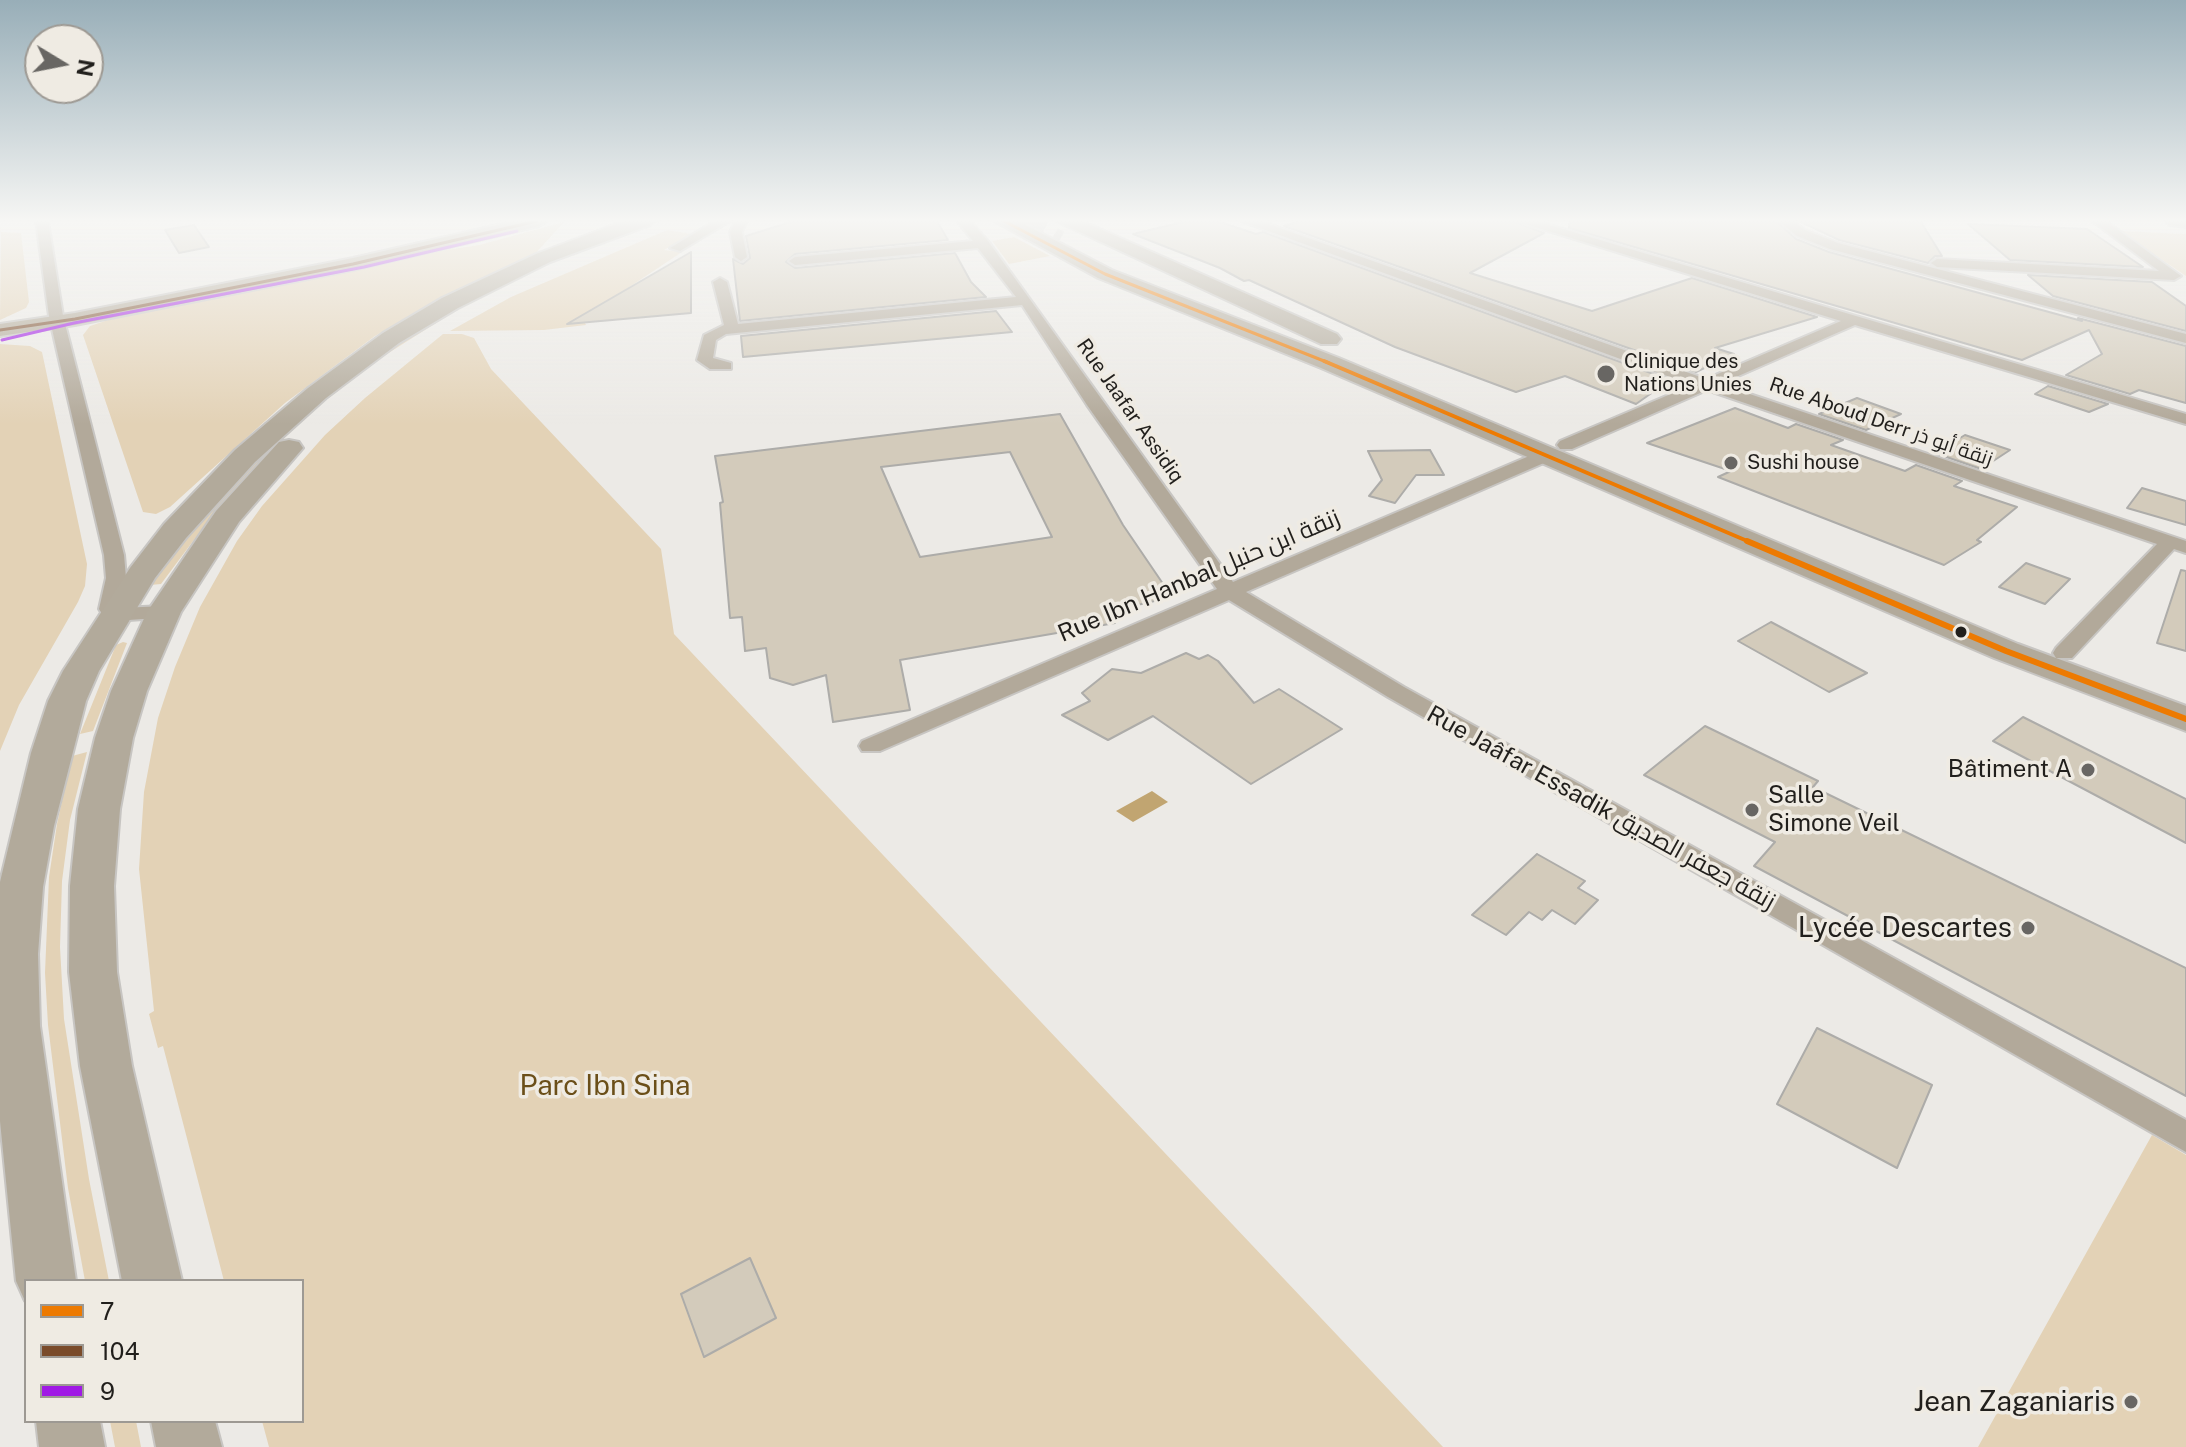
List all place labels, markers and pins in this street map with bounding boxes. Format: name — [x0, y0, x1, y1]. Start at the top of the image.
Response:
place label: Clinique des Nations Unies — [1624, 350, 1752, 397]
marker: Clinique des Nations Unies — [1595, 363, 1617, 385]
place label: Sushi house — [1747, 451, 1859, 475]
marker: Sushi house — [1722, 454, 1740, 472]
unlabelled marker — [1953, 624, 1969, 640]
place label: Bâtiment A — [1948, 756, 2072, 784]
marker: Bâtiment A — [2079, 761, 2097, 779]
place label: Salle Simone Veil — [1768, 782, 1900, 838]
marker: Salle Simone Veil — [1743, 801, 1761, 819]
place label: Lycée Descartes — [1798, 911, 2012, 945]
marker: Lycée Descartes — [2019, 919, 2037, 937]
place label: Jean Zaganiaris — [1913, 1385, 2115, 1419]
marker: Jean Zaganiaris — [2122, 1393, 2140, 1411]

